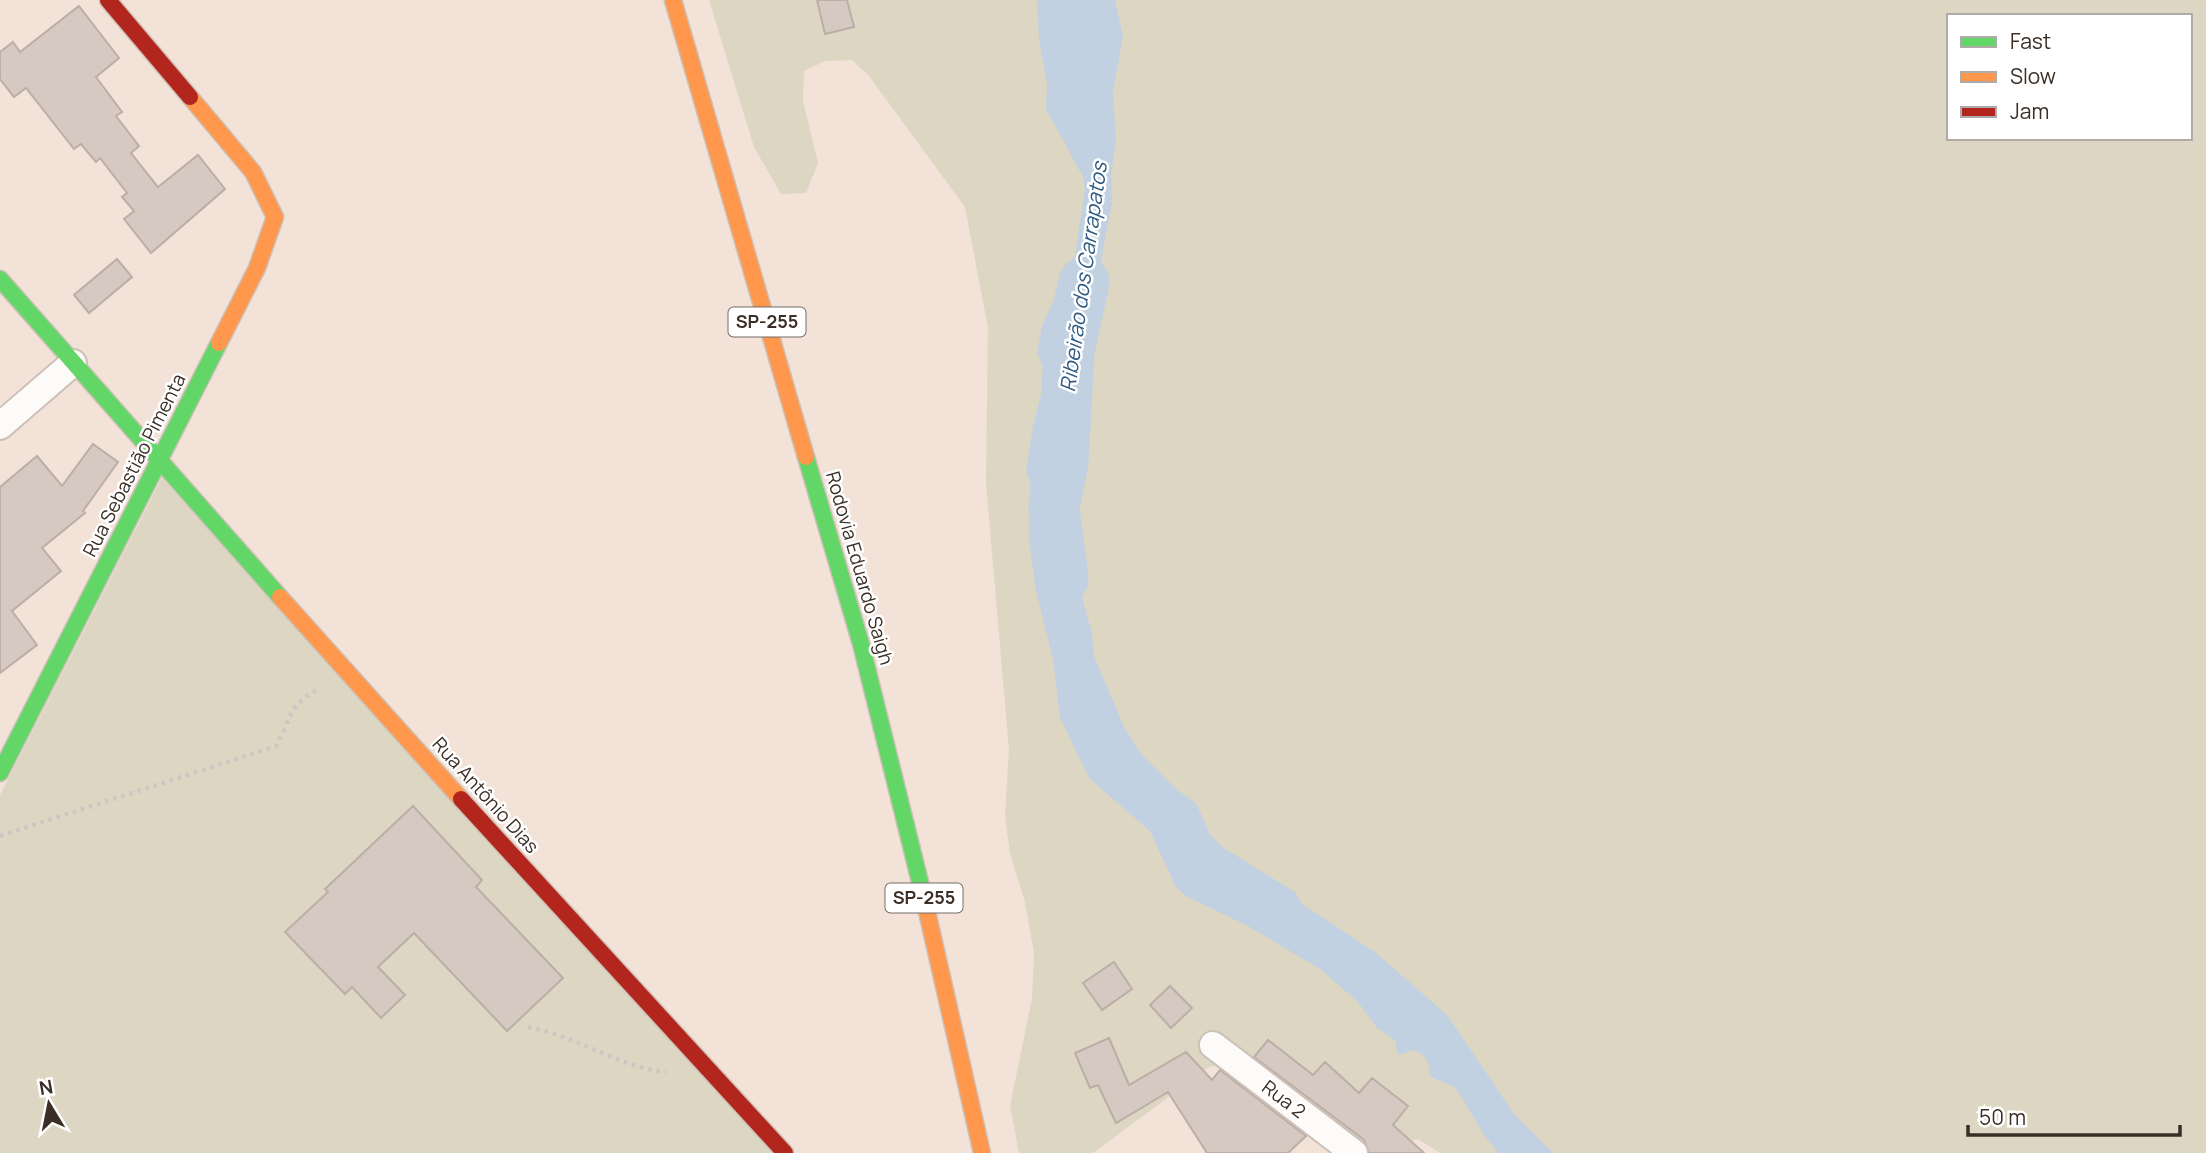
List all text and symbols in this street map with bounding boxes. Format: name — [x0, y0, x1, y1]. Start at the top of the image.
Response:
legend — [1947, 14, 2192, 140]
text: Fast — [2010, 27, 2051, 55]
text: Slow — [2010, 62, 2056, 90]
text: Jam — [2010, 97, 2049, 125]
water label: Ribeirão dos Carrapatos — [1053, 158, 1113, 394]
road number: SP-255 — [728, 308, 806, 336]
street label: Rua Sebastião Pimenta — [77, 369, 191, 561]
street label: Rodovia Eduardo Saigh — [820, 468, 900, 668]
street label: Rua Antônio Dias — [427, 731, 545, 859]
road number: SP-255 — [886, 884, 962, 912]
north arrow — [14, 1069, 84, 1139]
text: N — [37, 1073, 55, 1101]
street label: Rua 2 — [1257, 1074, 1311, 1124]
scale bar — [1968, 1094, 2180, 1138]
text: 50 m — [1979, 1103, 2026, 1131]

